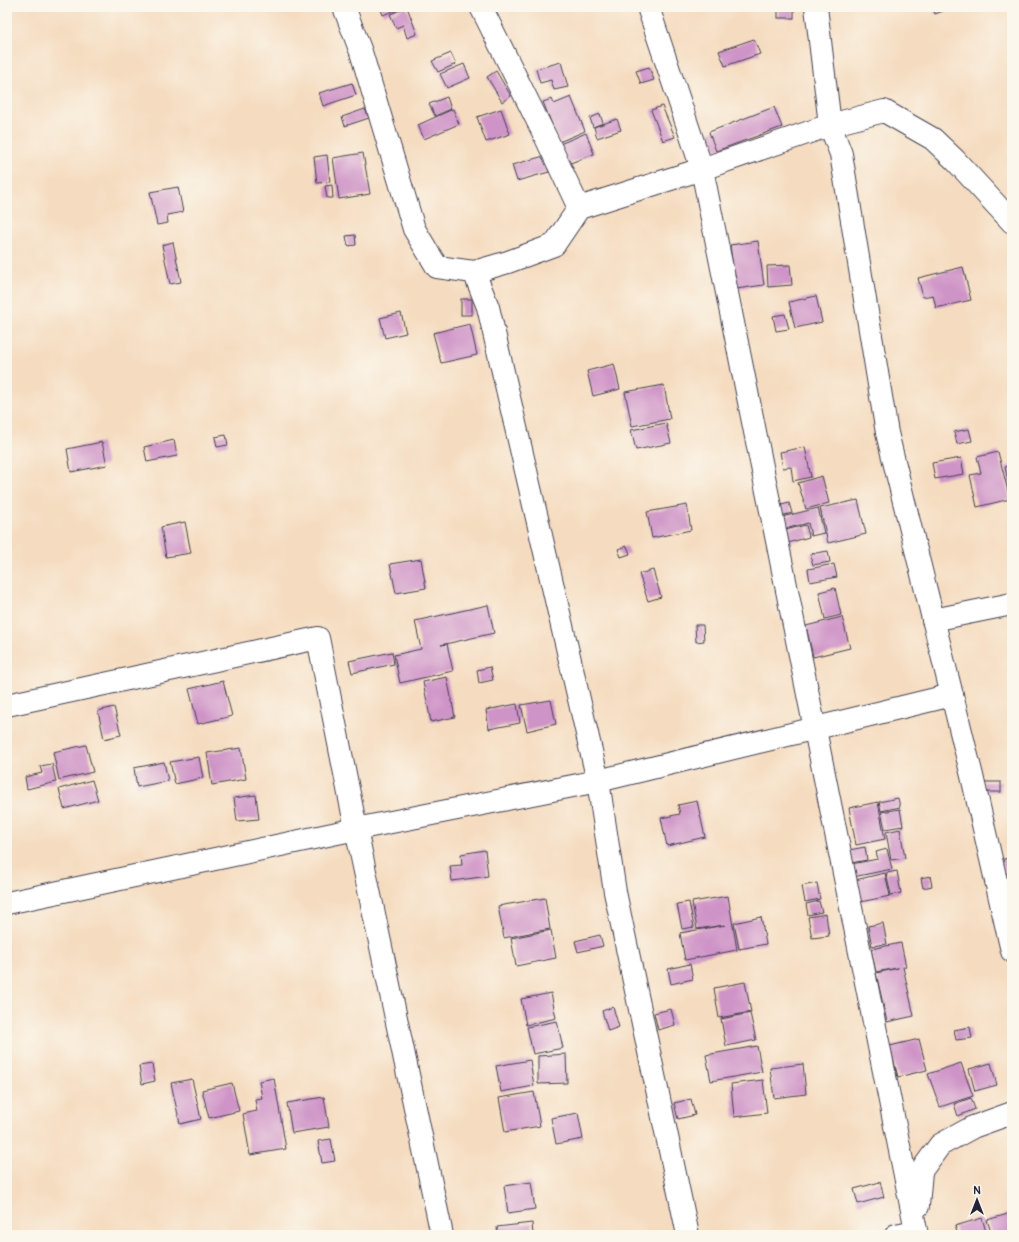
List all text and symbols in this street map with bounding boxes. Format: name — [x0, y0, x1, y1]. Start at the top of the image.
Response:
north arrow — [957, 1180, 997, 1220]
text: N — [973, 1184, 981, 1197]

